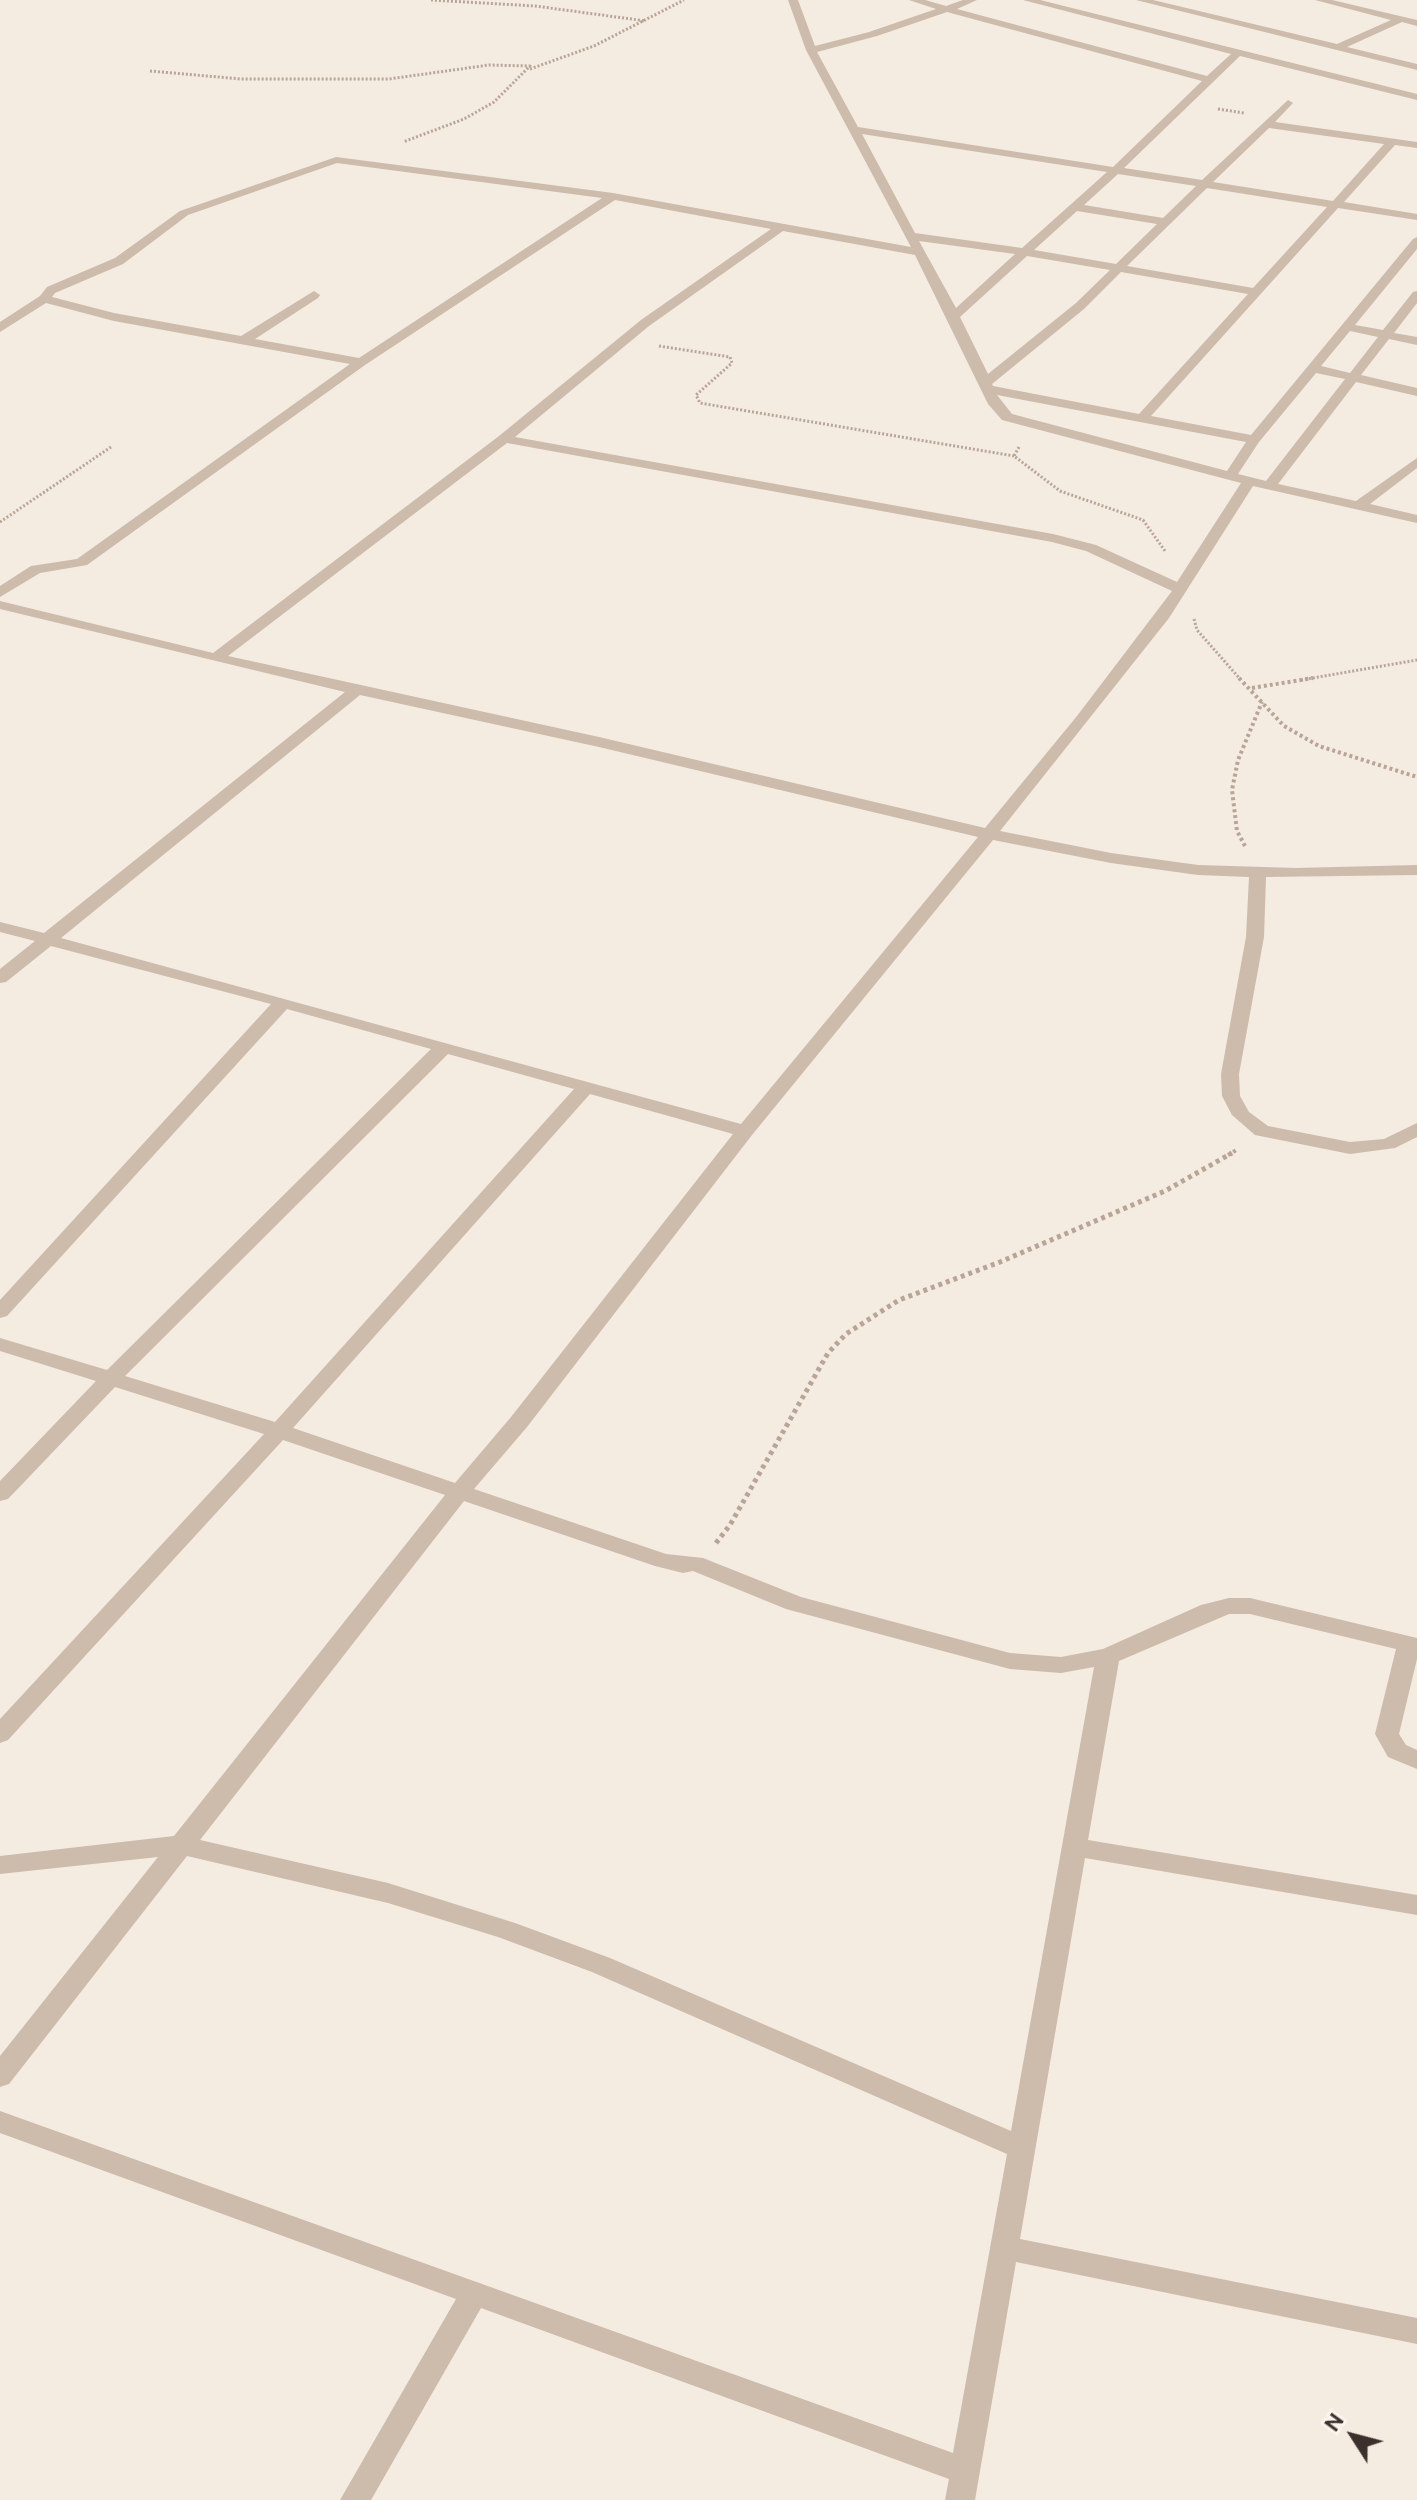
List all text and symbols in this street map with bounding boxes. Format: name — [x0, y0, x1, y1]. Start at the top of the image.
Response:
north arrow — [1313, 2396, 1393, 2476]
text: N — [1318, 2408, 1348, 2436]

